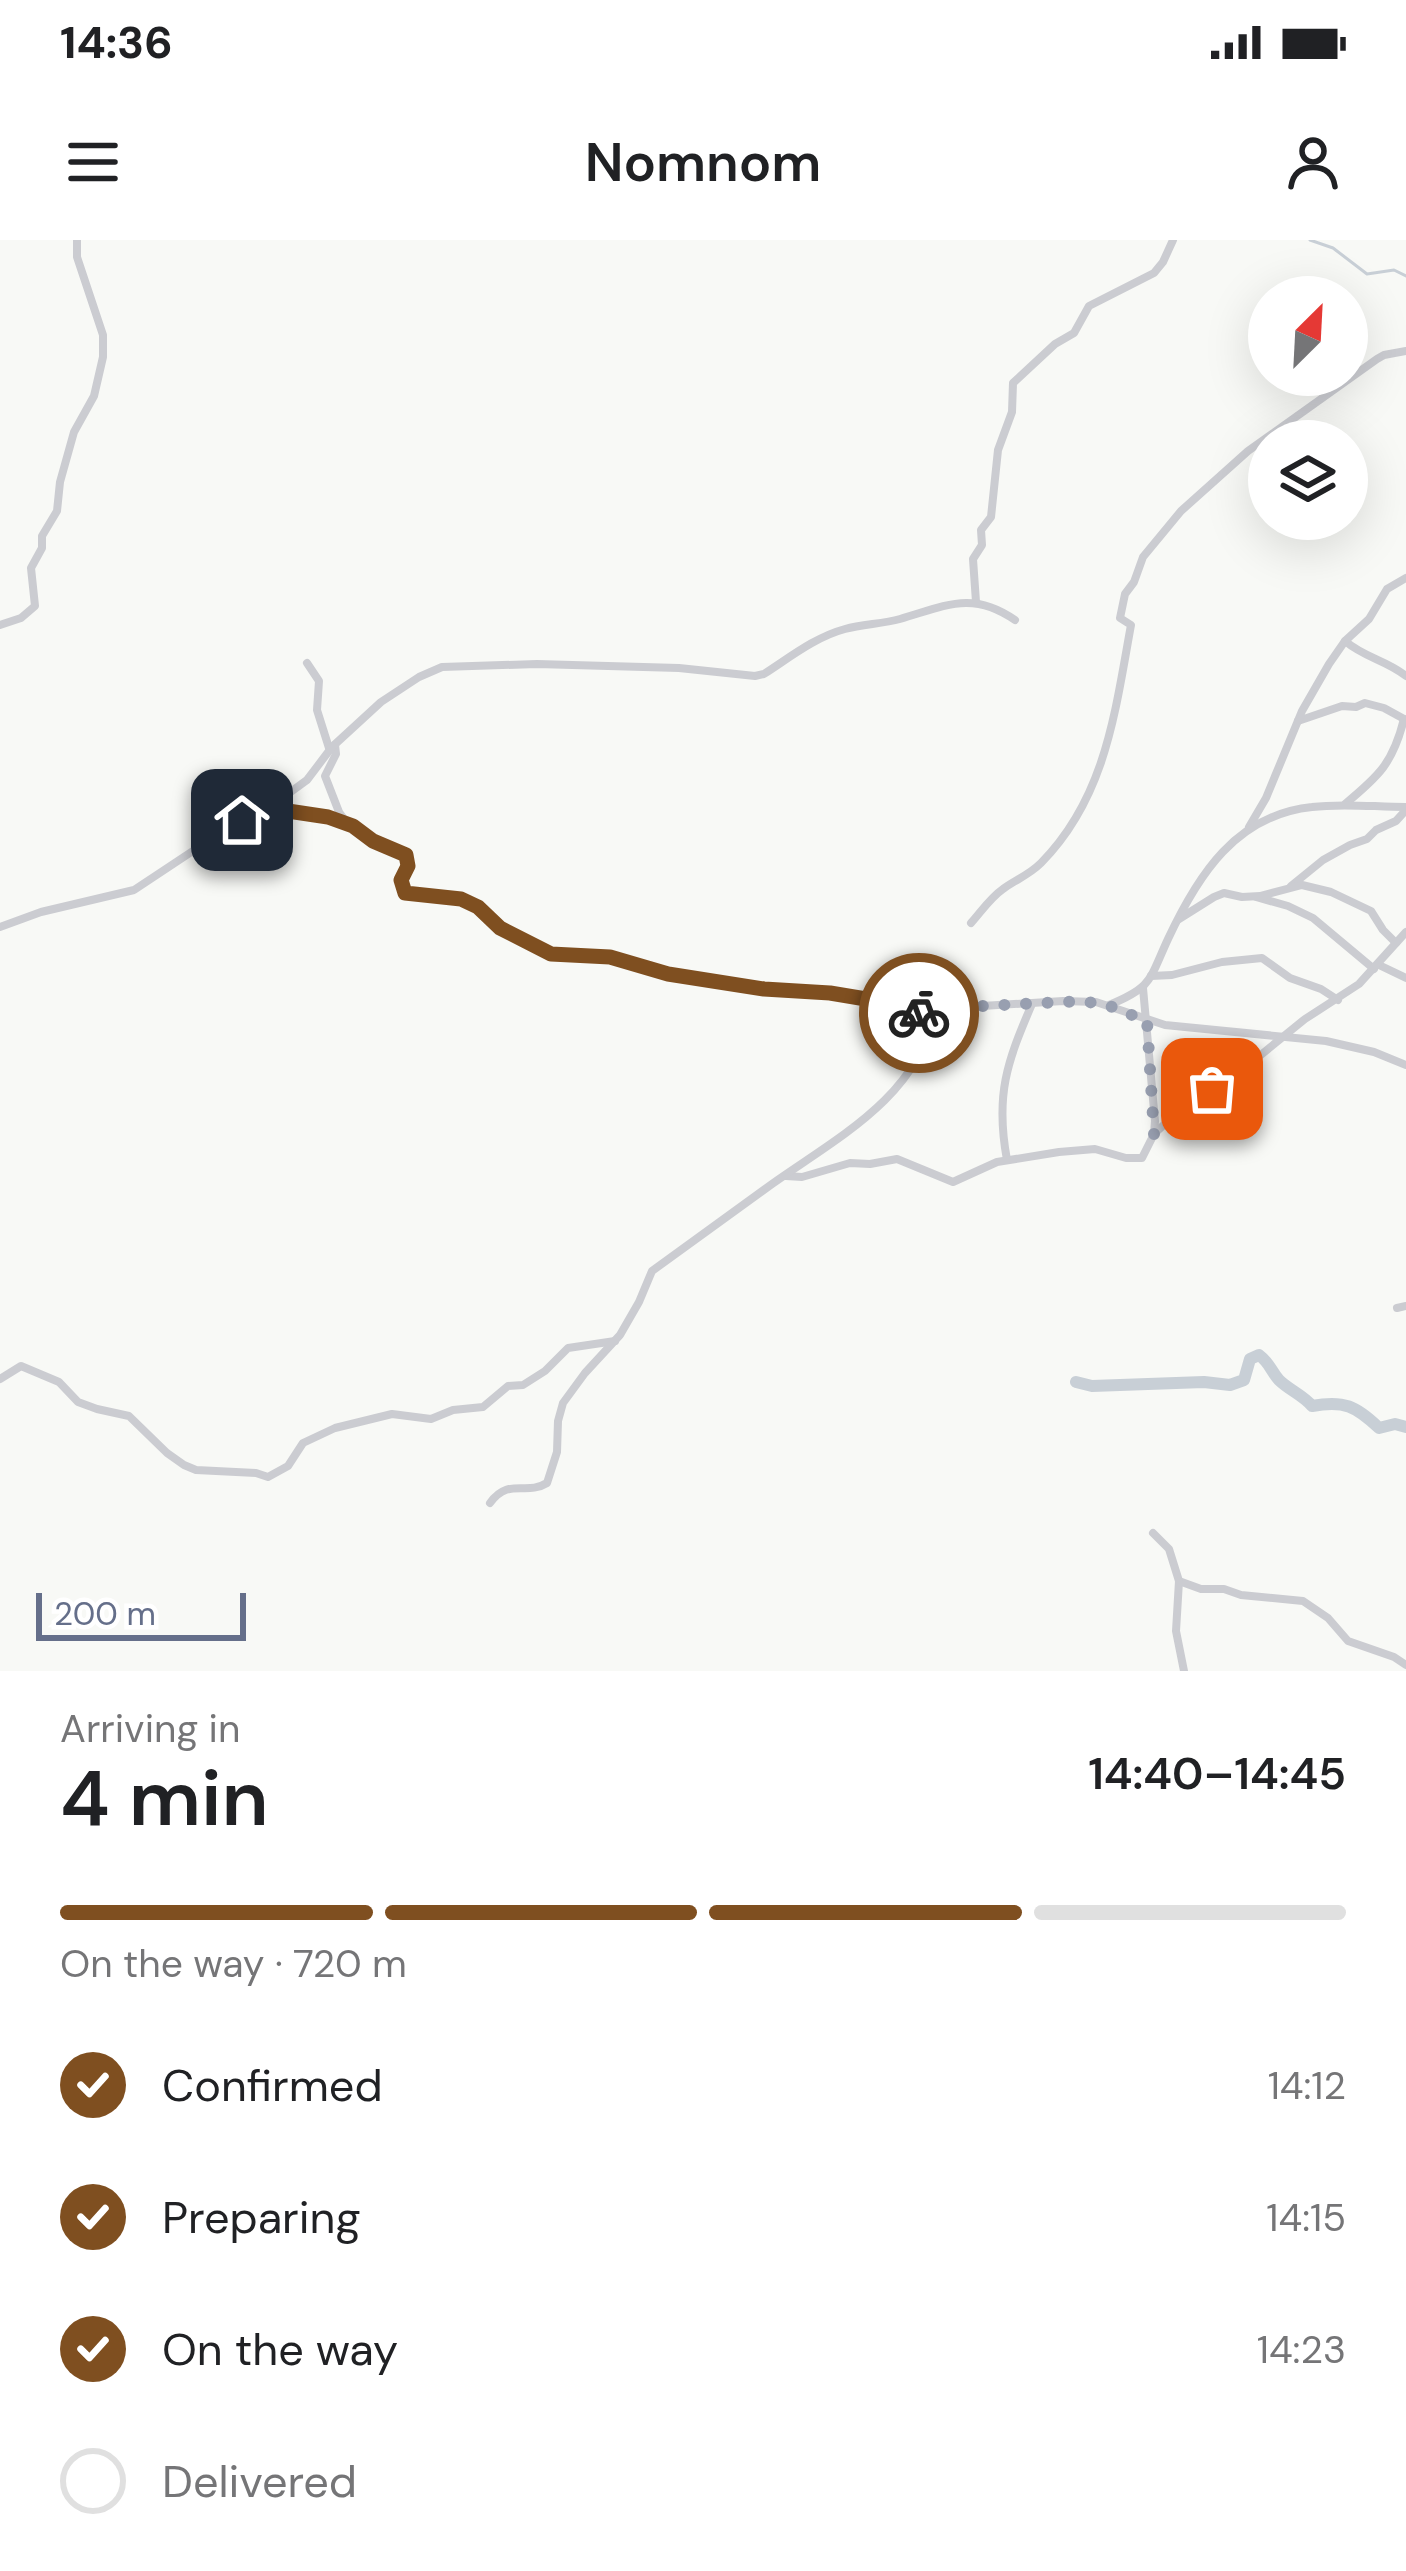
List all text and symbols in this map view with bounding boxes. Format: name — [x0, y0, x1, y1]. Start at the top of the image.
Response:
text: 14:36 — [60, 13, 173, 72]
text: Nomnom — [585, 127, 821, 198]
icon: menu — [60, 129, 126, 195]
icon: person — [1280, 129, 1346, 195]
north arrow — [1248, 276, 1368, 396]
map controls — [1248, 276, 1368, 540]
button: layers — [1248, 420, 1368, 540]
pin — [191, 769, 293, 871]
icon: home — [209, 787, 275, 853]
courier — [859, 953, 979, 1073]
icon: bike — [886, 980, 952, 1046]
pin — [1161, 1038, 1263, 1140]
icon: bag — [1179, 1056, 1245, 1122]
scale bar — [36, 1587, 246, 1640]
text: 200 m — [54, 1592, 156, 1635]
text: Arriving in — [60, 1703, 240, 1754]
text: 14:40–14:45 — [1088, 1744, 1346, 1803]
text: 4 min — [60, 1748, 269, 1849]
text: On the way · 720 m — [60, 1938, 407, 1989]
icon: check — [60, 2052, 126, 2118]
text: Confirmed — [162, 2056, 383, 2115]
text: 14:12 — [1268, 2060, 1346, 2111]
icon: check — [60, 2184, 126, 2250]
text: Preparing — [162, 2188, 361, 2247]
text: 14:15 — [1266, 2192, 1346, 2243]
icon: check — [60, 2316, 126, 2382]
text: On the way — [162, 2320, 398, 2379]
text: 14:23 — [1257, 2324, 1346, 2375]
text: Delivered — [162, 2452, 357, 2511]

